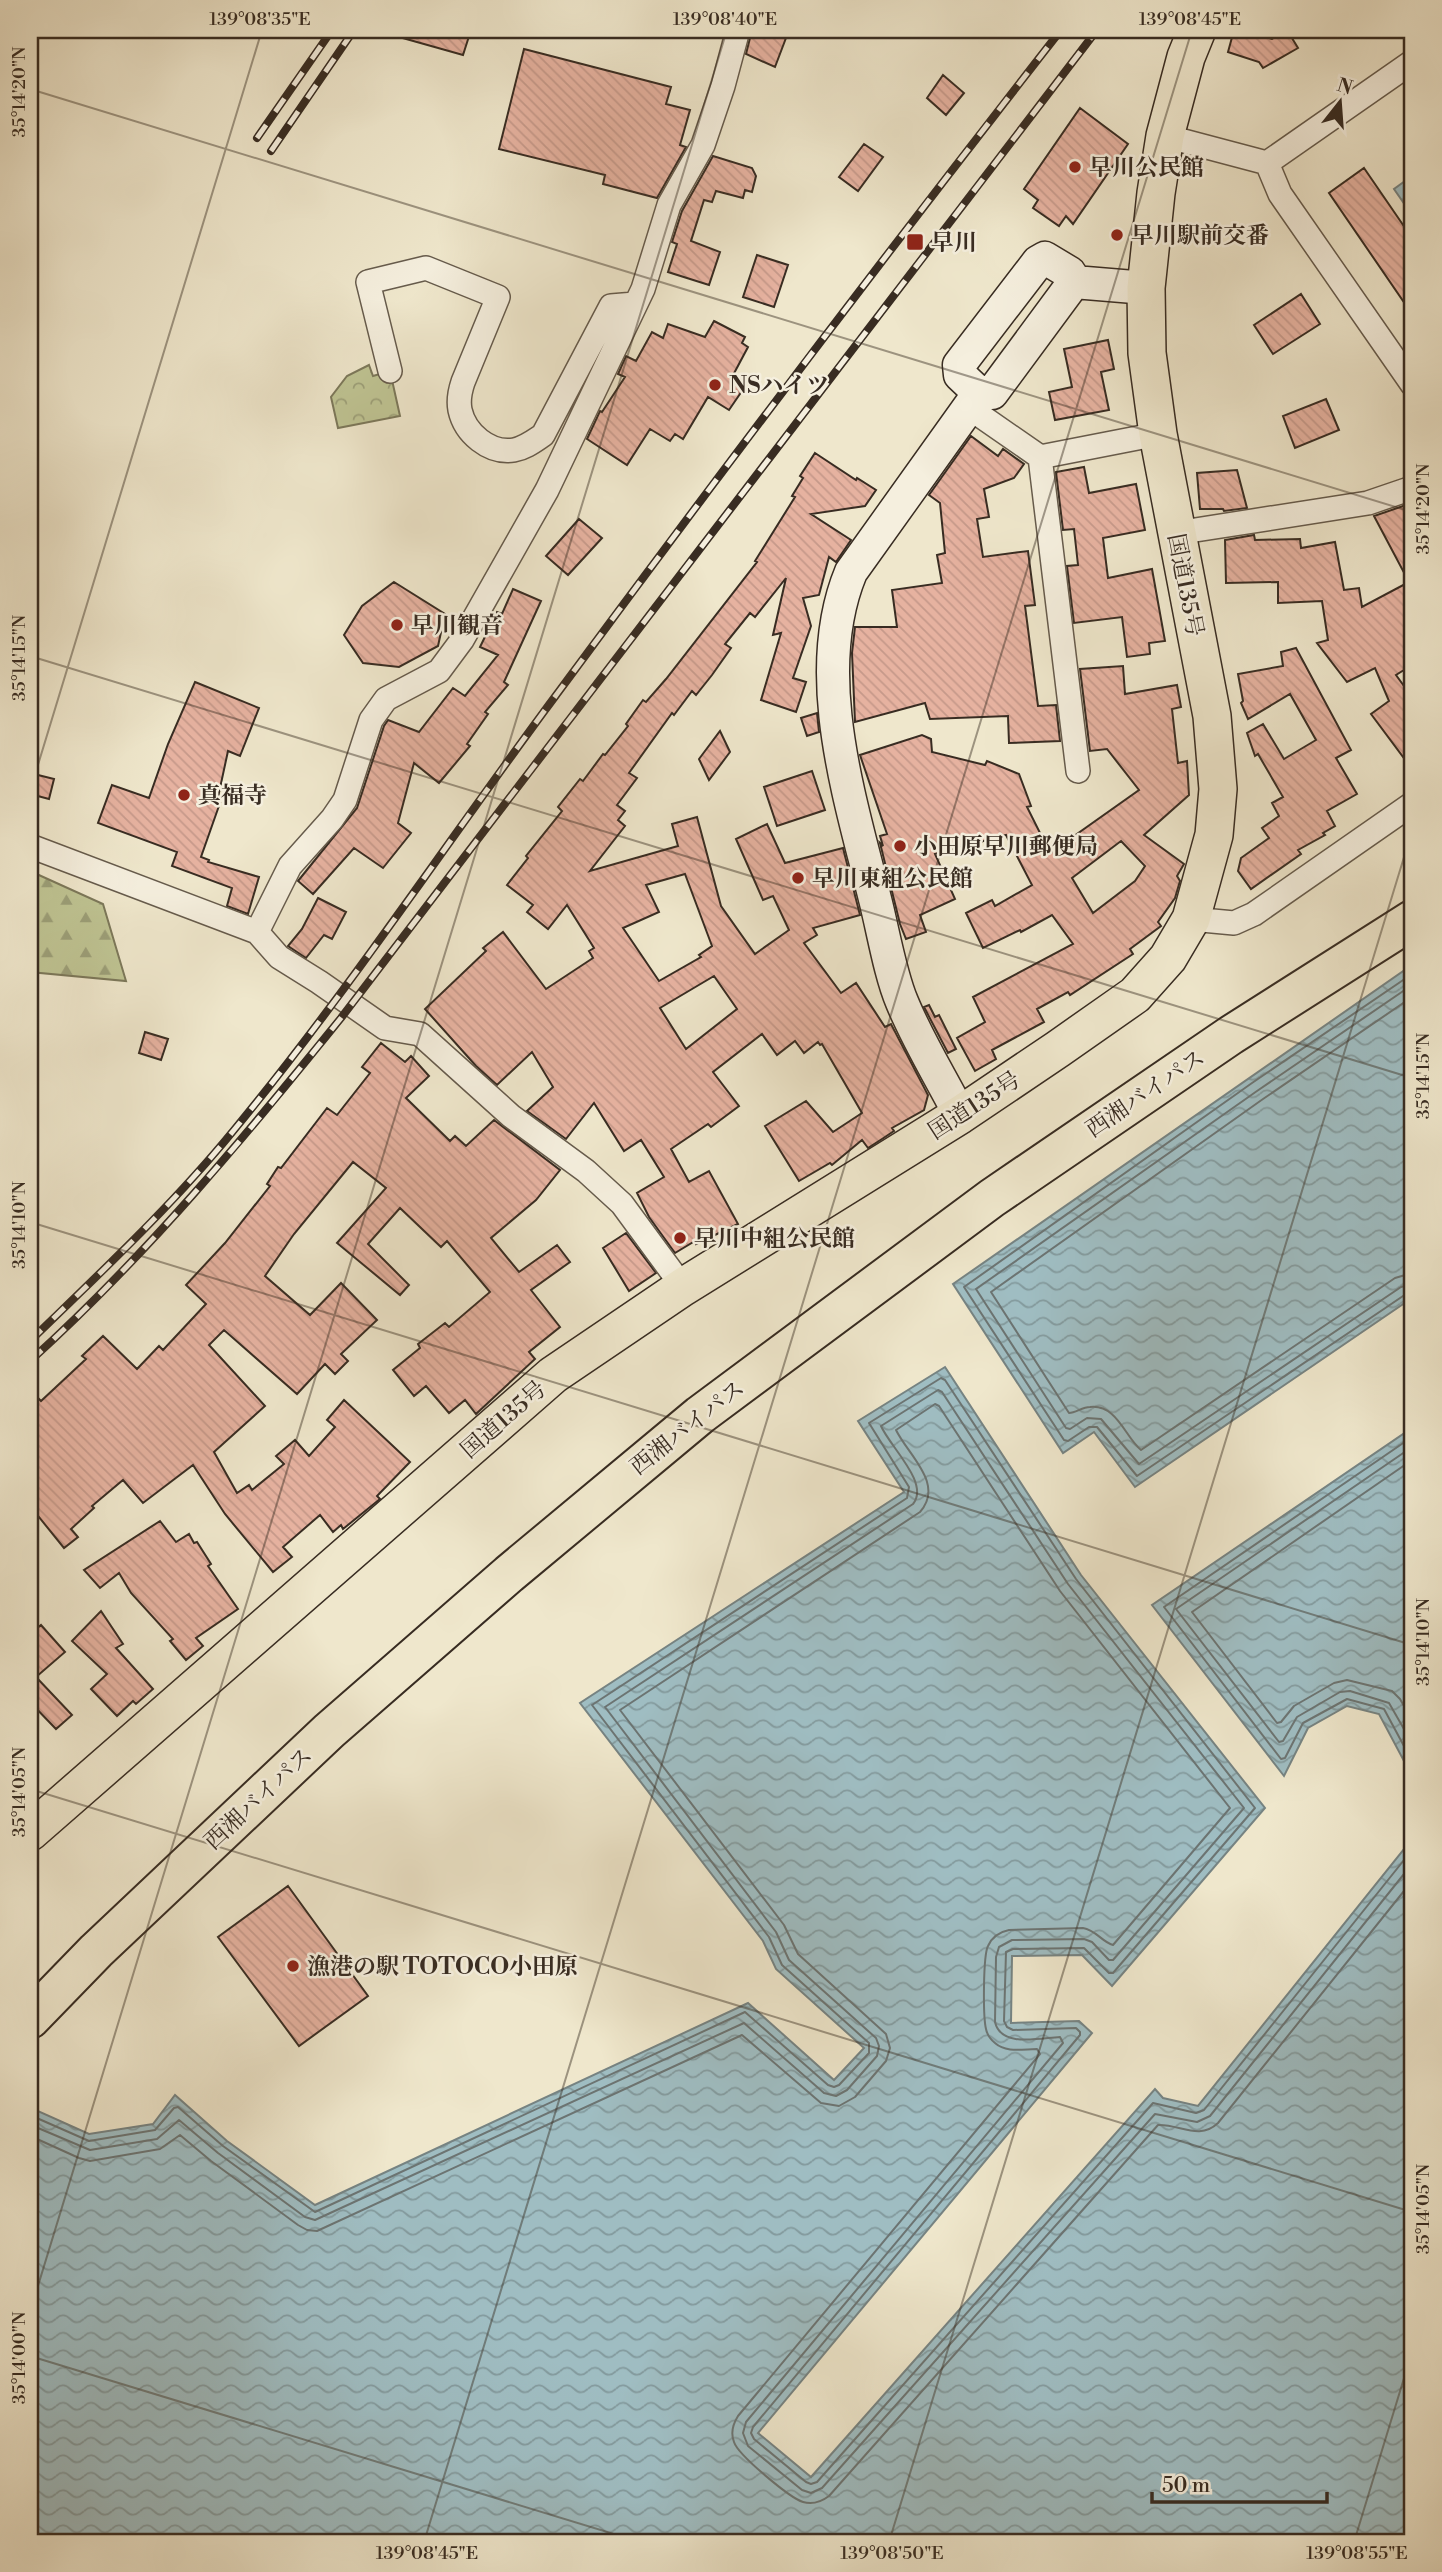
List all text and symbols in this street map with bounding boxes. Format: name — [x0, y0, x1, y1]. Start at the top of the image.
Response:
text: 139°08'35"E — [209, 8, 311, 31]
text: 139°08'40"E — [673, 8, 777, 31]
text: 139°08'45"E — [1139, 8, 1241, 31]
text: 35°14'20"N — [8, 46, 31, 137]
north arrow — [1306, 66, 1376, 136]
text: N — [1334, 73, 1355, 100]
place label: 早川公民館 — [1089, 154, 1204, 182]
marker: 早川公民館 — [1067, 159, 1083, 175]
place label: 早川駅前交番 — [1131, 222, 1269, 250]
marker: 早川駅前交番 — [1109, 227, 1125, 243]
place label: 早川 — [931, 229, 977, 257]
marker: 早川 — [905, 232, 925, 252]
place label: NSハイツ — [729, 372, 829, 400]
marker: NSハイツ — [707, 377, 723, 393]
text: 35°14'20"N — [1412, 463, 1435, 554]
street label: 国道135号 — [1161, 531, 1209, 639]
place label: 早川観音 — [411, 612, 503, 640]
text: 35°14'15"N — [8, 614, 31, 701]
marker: 早川観音 — [389, 617, 405, 633]
place label: 真福寺 — [198, 782, 267, 810]
marker: 真福寺 — [176, 787, 192, 803]
place label: 小田原早川郵便局 — [914, 833, 1098, 861]
marker: 小田原早川郵便局 — [892, 838, 908, 854]
place label: 早川東組公民館 — [812, 865, 973, 893]
marker: 早川東組公民館 — [790, 870, 806, 886]
text: 35°14'15"N — [1412, 1032, 1435, 1119]
street label: 西湘バイパス — [1081, 1044, 1210, 1144]
street label: 国道135号 — [923, 1066, 1026, 1146]
text: 35°14'10"N — [8, 1181, 31, 1269]
place label: 早川中組公民館 — [694, 1225, 855, 1253]
marker: 早川中組公民館 — [672, 1230, 688, 1246]
street label: 西湘バイパス — [625, 1374, 750, 1481]
street label: 国道135号 — [455, 1375, 552, 1465]
text: 35°14'10"N — [1412, 1598, 1435, 1686]
street label: 西湘バイパス — [199, 1742, 319, 1856]
text: 35°14'05"N — [8, 1746, 31, 1837]
place label: 漁港の駅 TOTOCO小田原 — [307, 1953, 578, 1981]
marker: 漁港の駅 TOTOCO小田原 — [285, 1958, 301, 1974]
text: 35°14'05"N — [1412, 2163, 1435, 2254]
text: 35°14'00"N — [8, 2311, 31, 2404]
scale bar — [1152, 2460, 1326, 2504]
text: 50 m — [1162, 2473, 1210, 2499]
text: 139°08'45"E — [376, 2542, 478, 2565]
text: 139°08'50"E — [840, 2542, 944, 2565]
text: 139°08'55"E — [1306, 2542, 1408, 2565]

